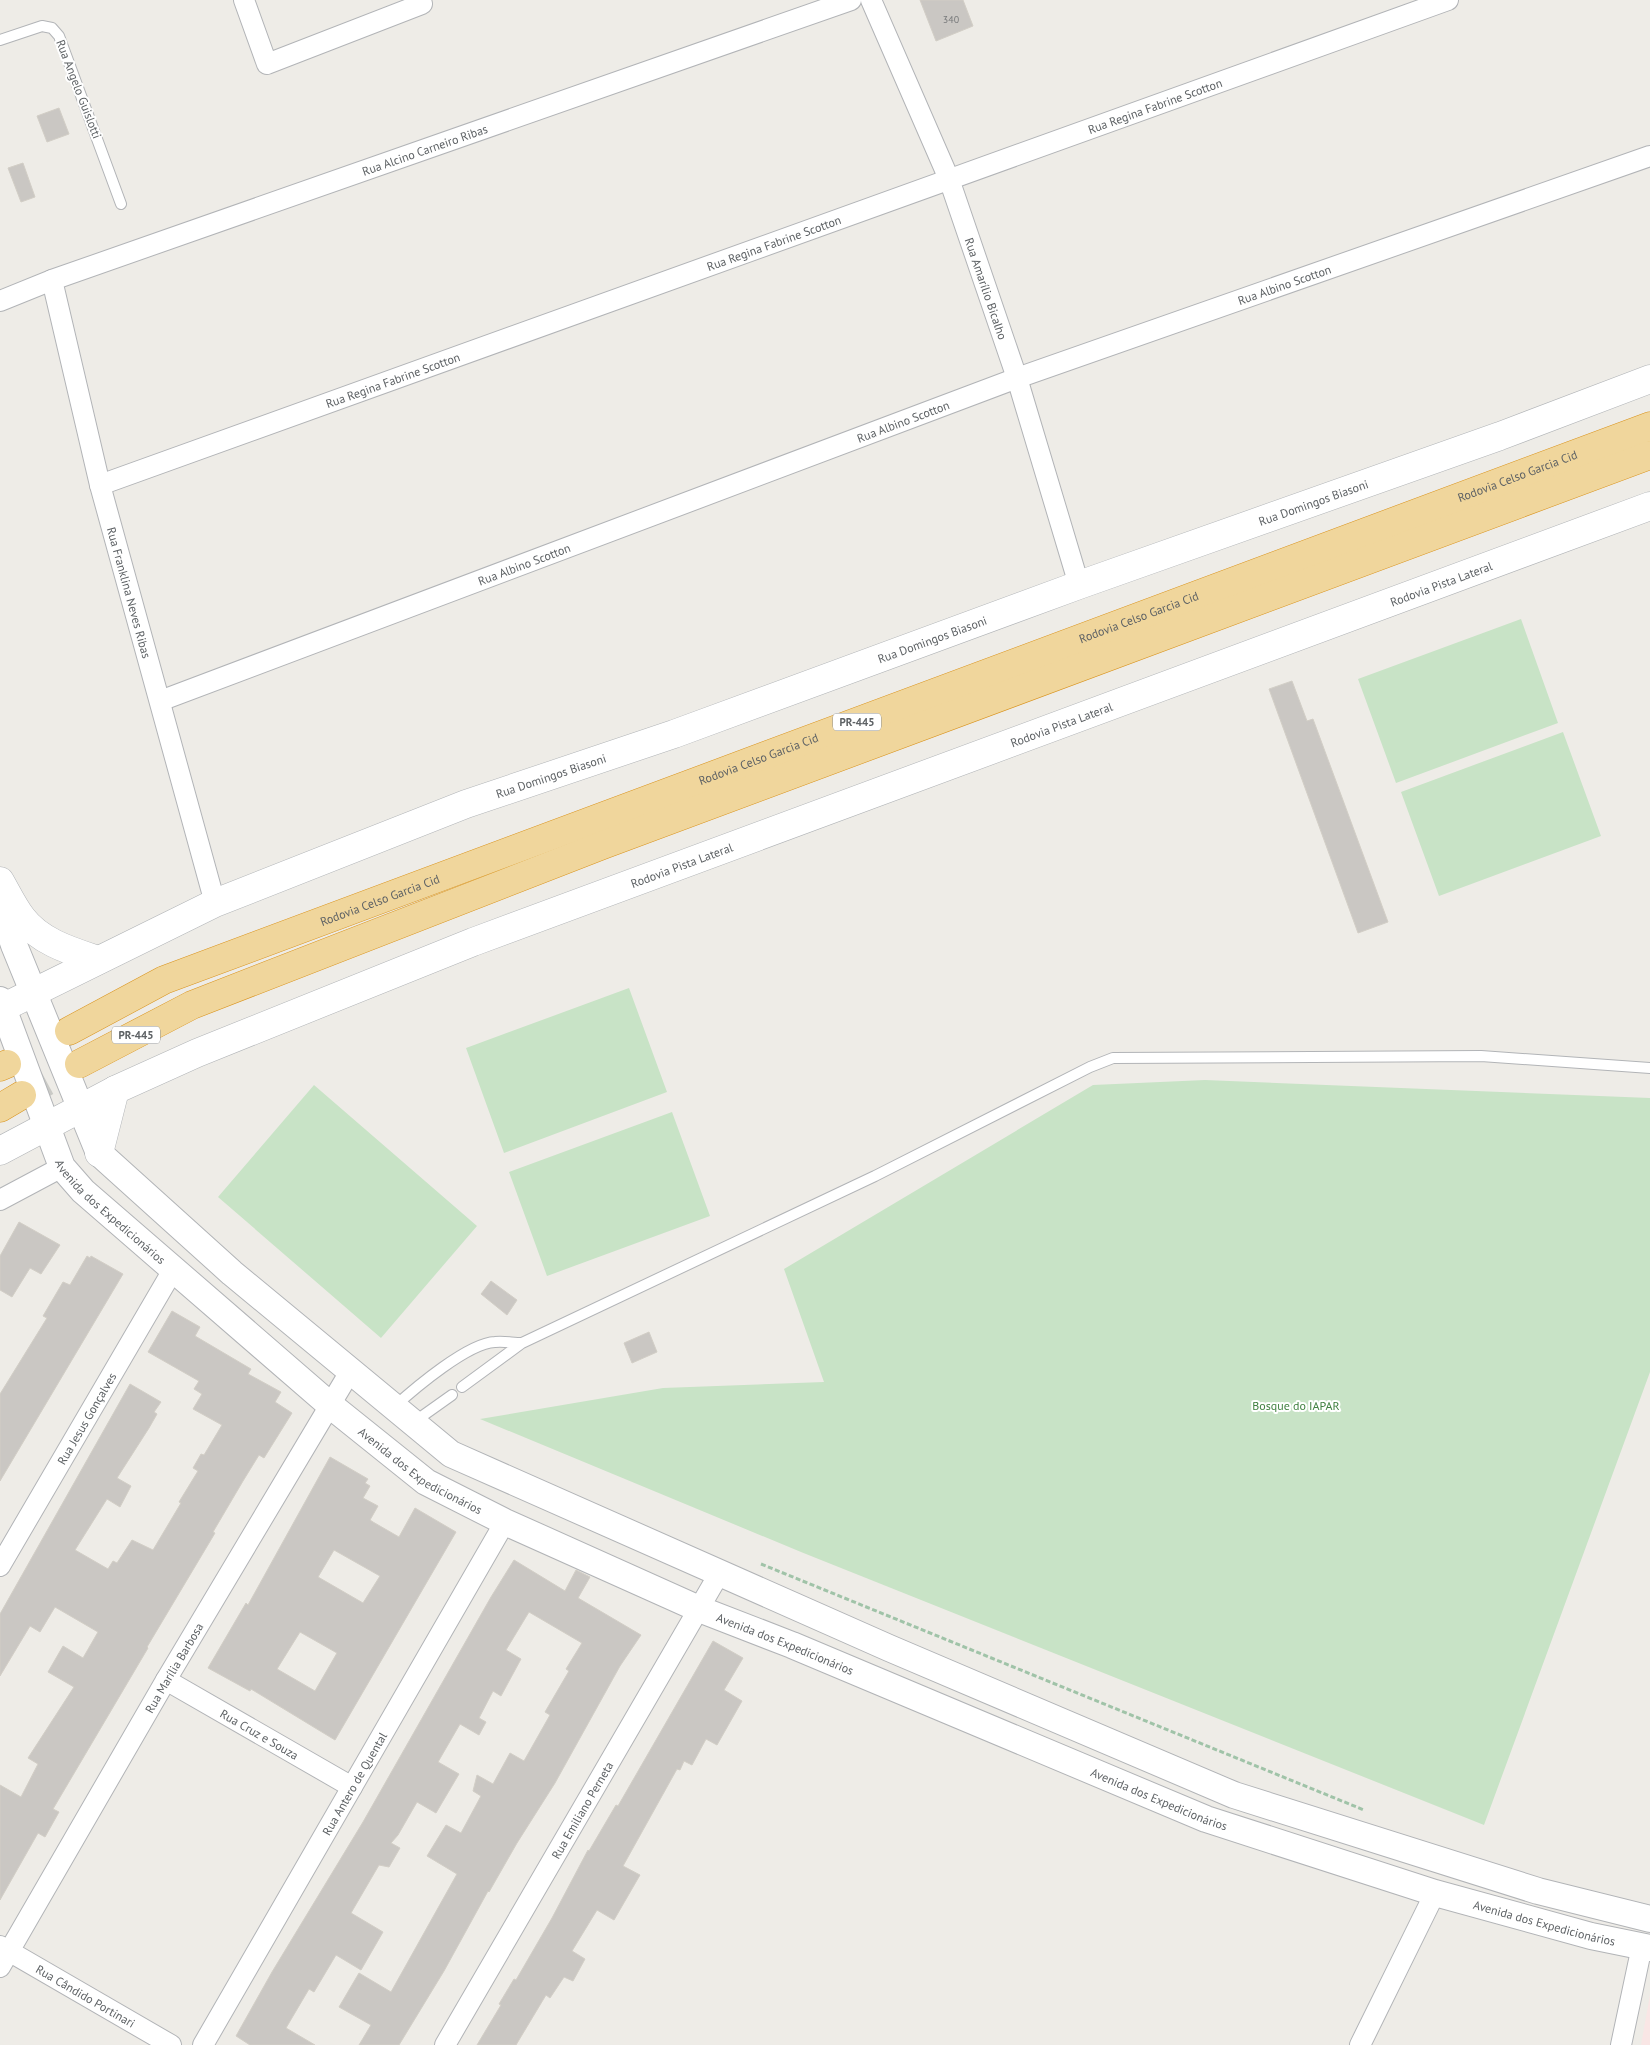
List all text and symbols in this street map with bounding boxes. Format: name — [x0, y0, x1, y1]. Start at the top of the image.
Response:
house number: 340 — [943, 13, 960, 26]
street label: Rua Angelo Guislotti — [53, 37, 105, 141]
street label: Rua Regina Fabrine Scotton — [1086, 74, 1224, 136]
street label: Rua Alcino Carneiro Ribas — [360, 121, 489, 178]
street label: Rua Regina Fabrine Scotton — [705, 212, 843, 274]
street label: Rua Amarílio Bicalho — [962, 236, 1011, 342]
street label: Rua Albino Scotton — [1236, 261, 1333, 308]
street label: Rua Regina Fabrine Scotton — [324, 349, 462, 411]
street label: Rua Albino Scotton — [855, 397, 951, 445]
street label: Rodovia Celso Garcia Cid — [1455, 446, 1579, 505]
street label: Rua Domingos Biasoni — [1256, 476, 1370, 528]
street label: Rua Franklina Neves Ribas — [104, 525, 155, 660]
street label: Rua Albino Scotton — [476, 540, 572, 588]
street label: Rodovia Pista Lateral — [1388, 557, 1495, 609]
street label: Rodovia Celso Garcia Cid — [1077, 588, 1201, 646]
street label: Rua Domingos Biasoni — [875, 612, 989, 666]
street label: Rodovia Pista Lateral — [1008, 698, 1115, 750]
road number: PR-445 — [833, 714, 881, 730]
street label: Rodovia Celso Garcia Cid — [696, 729, 820, 788]
street label: Rua Domingos Biasoni — [494, 750, 608, 801]
street label: Rodovia Pista Lateral — [628, 839, 735, 891]
street label: Rodovia Celso Garcia Cid — [318, 870, 442, 929]
road number: PR-445 — [112, 1026, 160, 1044]
street label: Avenida dos Expedicionários — [52, 1158, 169, 1267]
street label: Rua Jesus Gonçalves — [54, 1370, 119, 1467]
park label: Bosque do IAPAR — [1252, 1398, 1340, 1413]
street label: Avenida dos Expedicionários — [356, 1424, 485, 1517]
street label: Avenida dos Expedicionários — [715, 1609, 856, 1678]
street label: Rua Marília Barbosa — [141, 1620, 206, 1716]
street label: Rua Cruz e Souza — [218, 1705, 302, 1762]
street label: Rua Antero de Quental — [318, 1729, 390, 1838]
street label: Rua Emiliano Perneta — [548, 1758, 616, 1861]
street label: Avenida dos Expedicionários — [1089, 1764, 1230, 1833]
street label: Avenida dos Expedicionários — [1472, 1896, 1617, 1948]
street label: Rua Cândido Portinari — [33, 1961, 138, 2030]

